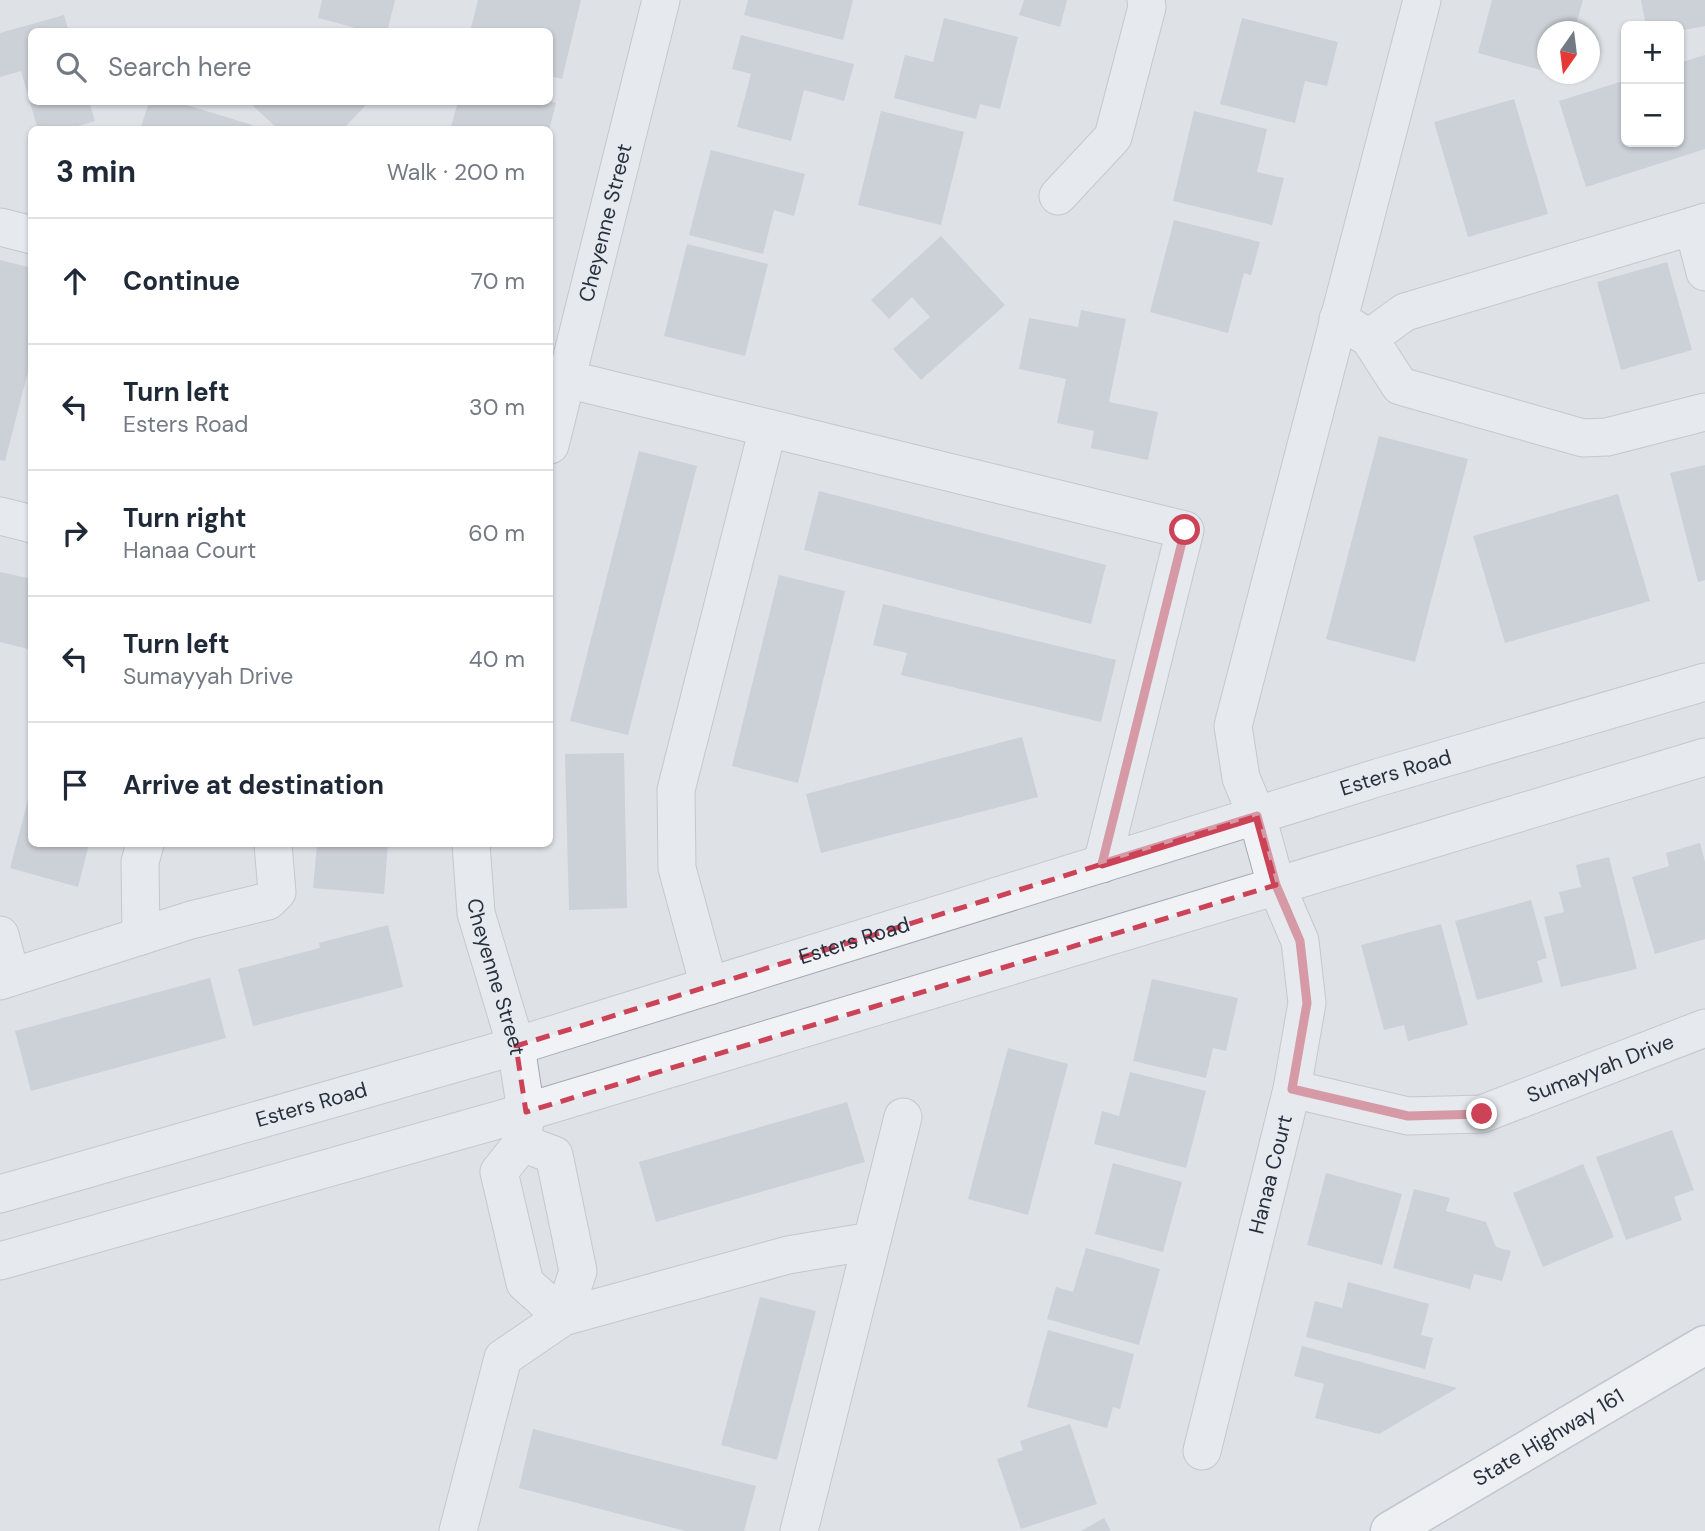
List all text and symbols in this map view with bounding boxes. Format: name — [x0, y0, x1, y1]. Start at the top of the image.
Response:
north arrow — [1537, 21, 1600, 84]
map controls — [1621, 21, 1684, 147]
button: + — [1621, 21, 1684, 84]
search box — [28, 28, 553, 105]
icon: search — [52, 48, 90, 86]
text: Search here — [108, 50, 251, 84]
button: − — [1621, 84, 1684, 147]
street label: Cheyenne Street — [572, 141, 639, 305]
text: 3 min — [56, 152, 136, 191]
text: Walk · 200 m — [387, 157, 525, 187]
icon: ahead — [56, 262, 94, 300]
text: Continue — [123, 264, 240, 298]
text: 70 m — [471, 266, 525, 296]
text: Turn left — [123, 375, 230, 409]
icon: left — [56, 388, 94, 426]
text: 30 m — [469, 392, 525, 422]
text: Esters Road — [123, 409, 249, 439]
text: Turn right — [123, 501, 247, 535]
icon: right — [56, 514, 94, 552]
route start — [1169, 514, 1200, 545]
text: 60 m — [468, 518, 525, 548]
text: Hanaa Court — [123, 535, 256, 565]
text: Turn left — [123, 627, 230, 661]
icon: left — [56, 640, 94, 678]
text: 40 m — [469, 644, 525, 674]
text: Sumayyah Drive — [123, 661, 293, 691]
street label: Esters Road — [1337, 743, 1455, 803]
icon: arrive — [56, 766, 94, 804]
text: Arrive at destination — [123, 768, 384, 802]
street label: Cheyenne Street — [461, 898, 531, 1057]
street label: Esters Road — [795, 910, 913, 971]
street label: Sumayyah Drive — [1523, 1027, 1678, 1109]
street label: Esters Road — [252, 1075, 370, 1134]
route end — [1466, 1098, 1497, 1129]
street label: Hanaa Court — [1242, 1112, 1299, 1237]
street label: State Highway 161 — [1468, 1382, 1629, 1493]

